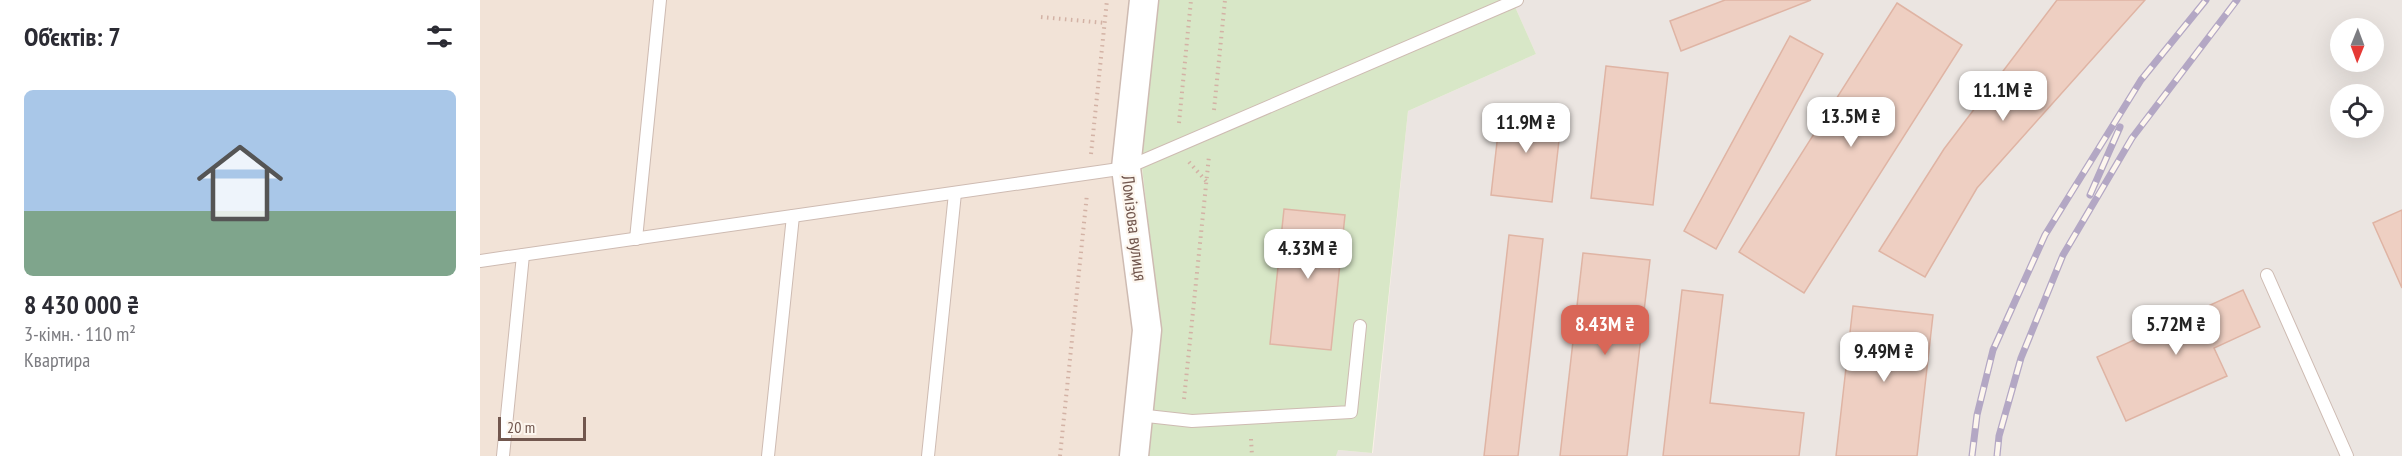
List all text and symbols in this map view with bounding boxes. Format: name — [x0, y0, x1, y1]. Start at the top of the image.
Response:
north arrow — [2330, 18, 2384, 72]
map controls — [2330, 18, 2384, 138]
text: Об’єктів: 7 — [24, 20, 121, 53]
icon: filters — [423, 20, 456, 53]
pin: 11.1M ₴ — [1948, 71, 2058, 122]
text: 11.1M ₴ — [1973, 77, 2033, 103]
button: locate — [2330, 84, 2384, 138]
pin: 13.5M ₴ — [1796, 97, 1906, 148]
pin: 11.9M ₴ — [1471, 103, 1581, 154]
text: 13.5M ₴ — [1821, 103, 1881, 129]
text: 11.9M ₴ — [1496, 109, 1556, 135]
icon: home — [186, 129, 294, 237]
street label: Ломізова вулиця — [1116, 173, 1152, 282]
pin: 4.33M ₴ — [1253, 229, 1363, 280]
text: 4.33M ₴ — [1278, 235, 1338, 261]
text: 8 430 000 ₴ — [24, 288, 139, 321]
pin: 8.43M ₴ — [1550, 305, 1660, 356]
pin: 5.72M ₴ — [2121, 305, 2231, 356]
text: 8.43M ₴ — [1575, 311, 1635, 337]
text: 5.72M ₴ — [2146, 311, 2206, 337]
text: 3-кімн. · 110 m² — [24, 321, 136, 347]
pin: 9.49M ₴ — [1829, 332, 1939, 383]
text: 9.49M ₴ — [1854, 338, 1914, 364]
text: Квартира — [24, 347, 90, 373]
scale bar — [498, 414, 586, 442]
text: 20 m — [507, 417, 535, 437]

